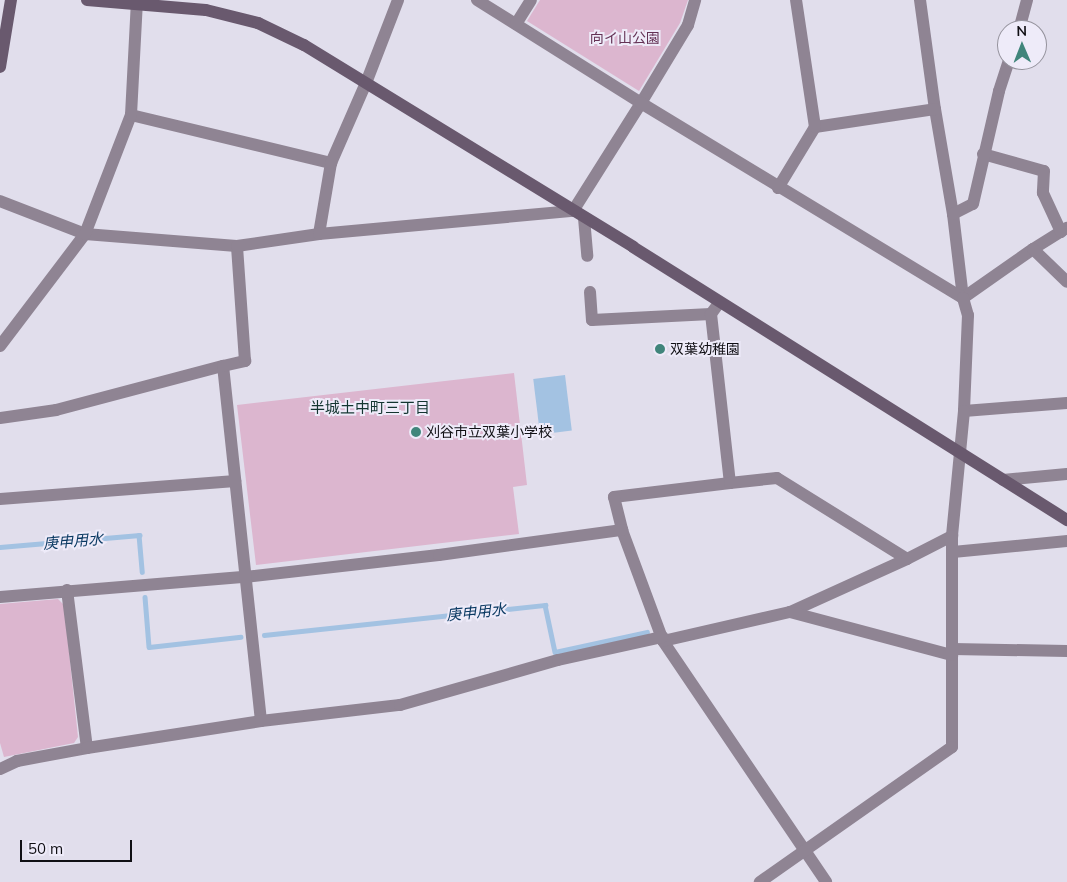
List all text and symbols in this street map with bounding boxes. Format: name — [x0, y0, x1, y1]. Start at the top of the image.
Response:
north arrow — [997, 20, 1047, 70]
text: N — [1016, 22, 1027, 40]
park label: 向イ山公園 — [590, 30, 660, 46]
place label: 双葉幼稚園 — [670, 341, 740, 357]
marker: 双葉幼稚園 — [654, 343, 666, 355]
district label: 半城土中町三丁目 — [310, 399, 430, 417]
place label: 刈谷市立双葉小学校 — [426, 424, 552, 440]
marker: 刈谷市立双葉小学校 — [410, 426, 422, 438]
water label: 庚申用水 — [42, 529, 104, 553]
water label: 庚申用水 — [445, 600, 507, 624]
scale bar — [22, 830, 135, 862]
text: 50 m — [28, 839, 63, 858]

